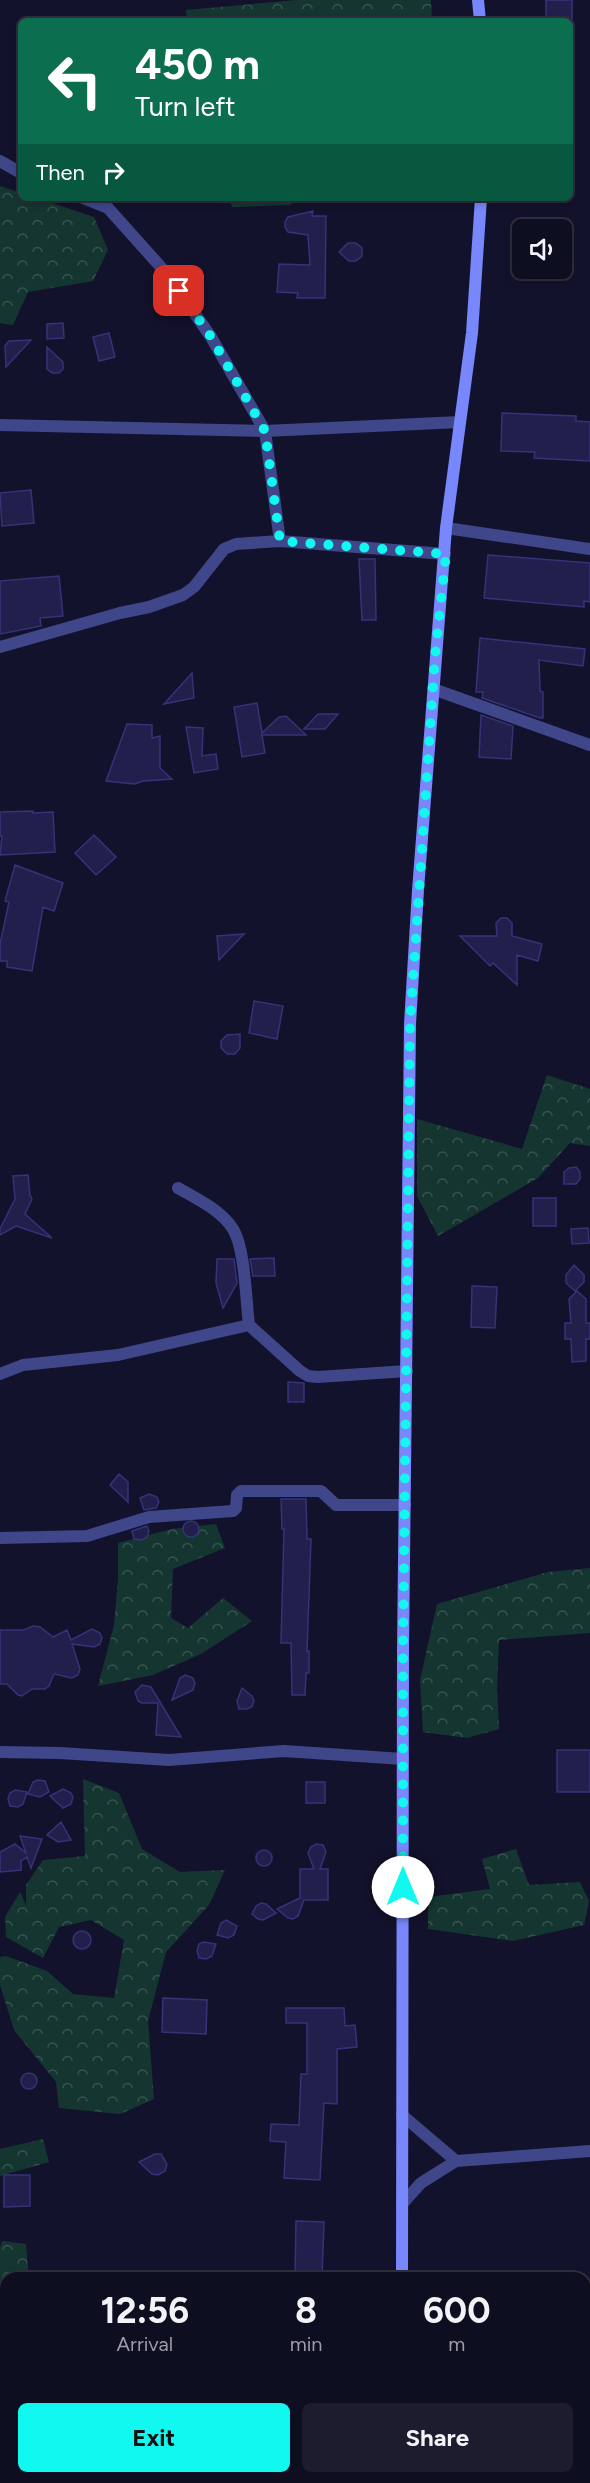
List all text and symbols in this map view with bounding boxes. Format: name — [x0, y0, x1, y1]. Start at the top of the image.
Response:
text: 450 m — [135, 39, 260, 90]
icon: left — [36, 42, 114, 120]
text: Turn left — [135, 90, 235, 123]
icon: right — [97, 156, 130, 189]
text: Then — [36, 159, 85, 186]
map controls — [512, 219, 572, 279]
button: sound — [512, 219, 572, 279]
pin — [153, 265, 204, 316]
icon: arrive — [162, 274, 195, 307]
position arrow — [371, 1855, 435, 1919]
text: 12:56 — [100, 2289, 189, 2332]
text: 8 — [295, 2289, 317, 2332]
text: 600 — [423, 2289, 491, 2332]
text: Arrival — [117, 2332, 173, 2356]
text: min — [290, 2332, 322, 2356]
text: m — [448, 2332, 465, 2356]
button: Exit — [18, 2403, 290, 2472]
button: Share — [302, 2403, 573, 2472]

